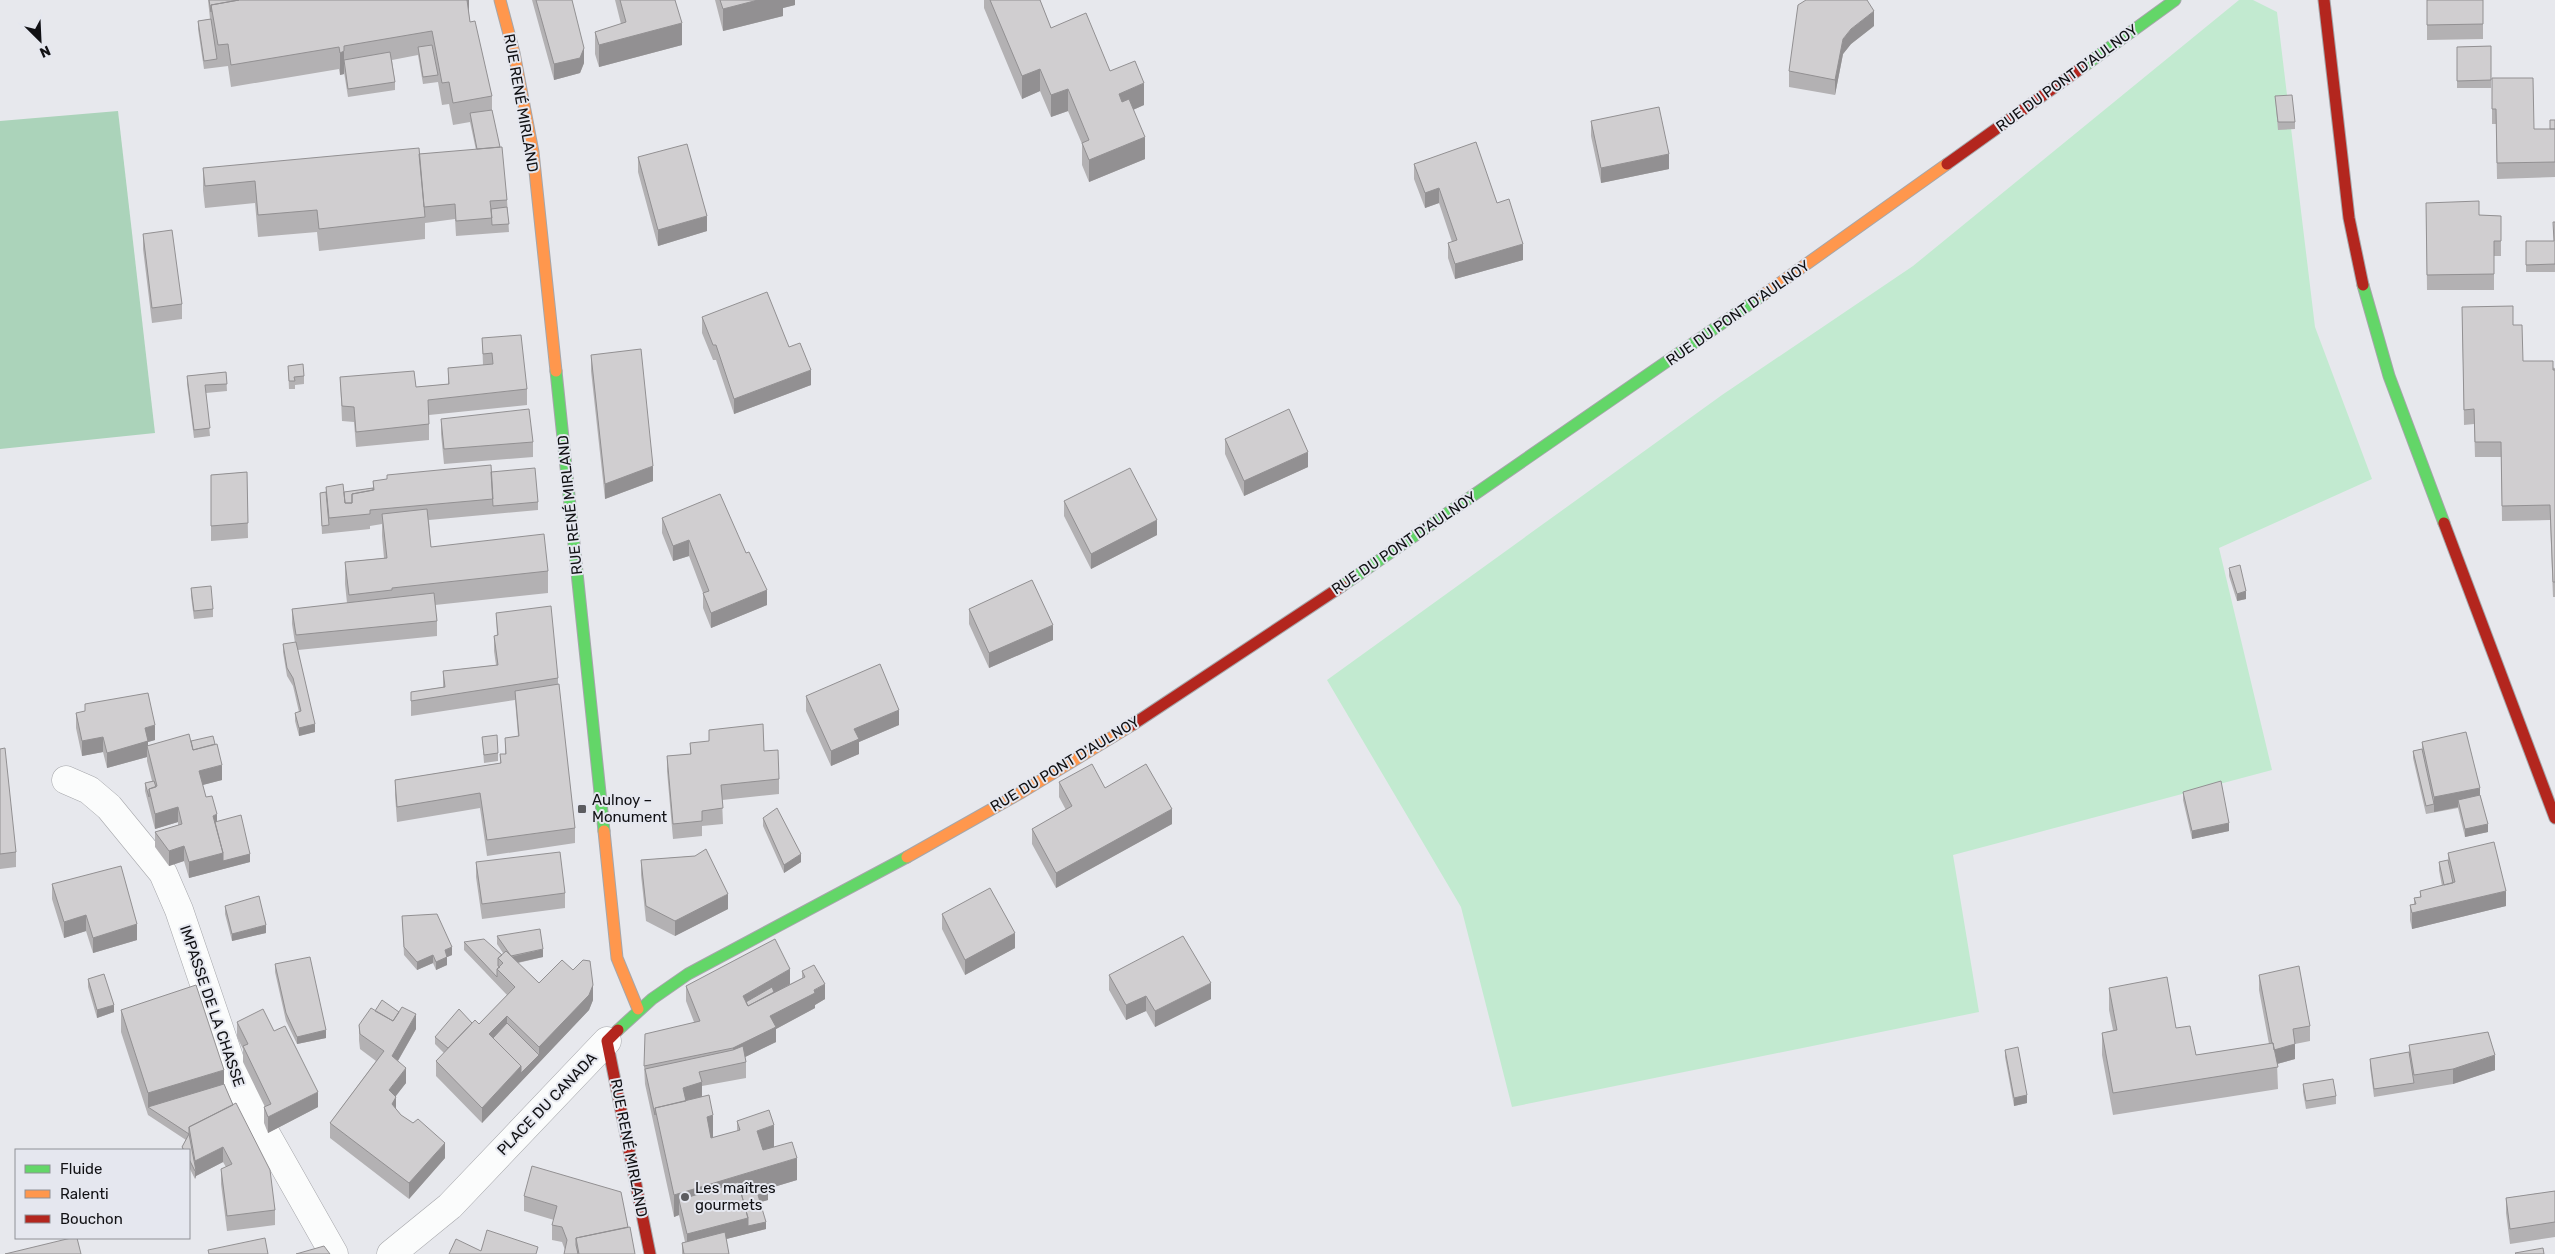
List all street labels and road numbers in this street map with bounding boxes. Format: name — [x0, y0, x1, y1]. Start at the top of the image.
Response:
street label: RUE DU PONT D'AULNOY — [1993, 20, 2142, 136]
street label: RUE RENÉ MIRLAND — [500, 32, 542, 174]
street label: RUE DU PONT D'AULNOY — [1663, 256, 1813, 369]
street label: RUE RENÉ MIRLAND — [554, 434, 586, 576]
street label: RUE DU PONT D'AULNOY — [1328, 488, 1480, 598]
street label: RUE DU PONT D'AULNOY — [987, 712, 1143, 816]
street label: IMPASSE DE LA CHASSE — [176, 923, 248, 1089]
street label: PLACE DU CANADA — [493, 1049, 601, 1159]
street label: RUE RENÉ MIRLAND — [607, 1077, 651, 1219]

